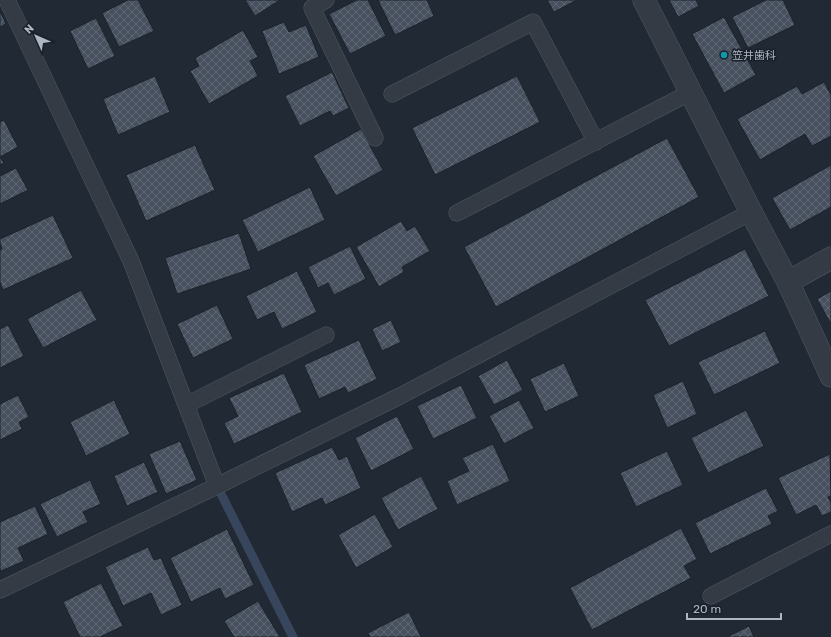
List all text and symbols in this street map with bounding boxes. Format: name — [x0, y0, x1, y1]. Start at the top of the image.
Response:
north arrow — [16, 16, 56, 56]
text: N — [22, 22, 37, 37]
place label: 笠井歯科 — [732, 49, 776, 62]
marker: 笠井歯科 — [719, 50, 729, 60]
scale bar — [687, 595, 781, 621]
text: 20 m — [693, 602, 721, 616]

